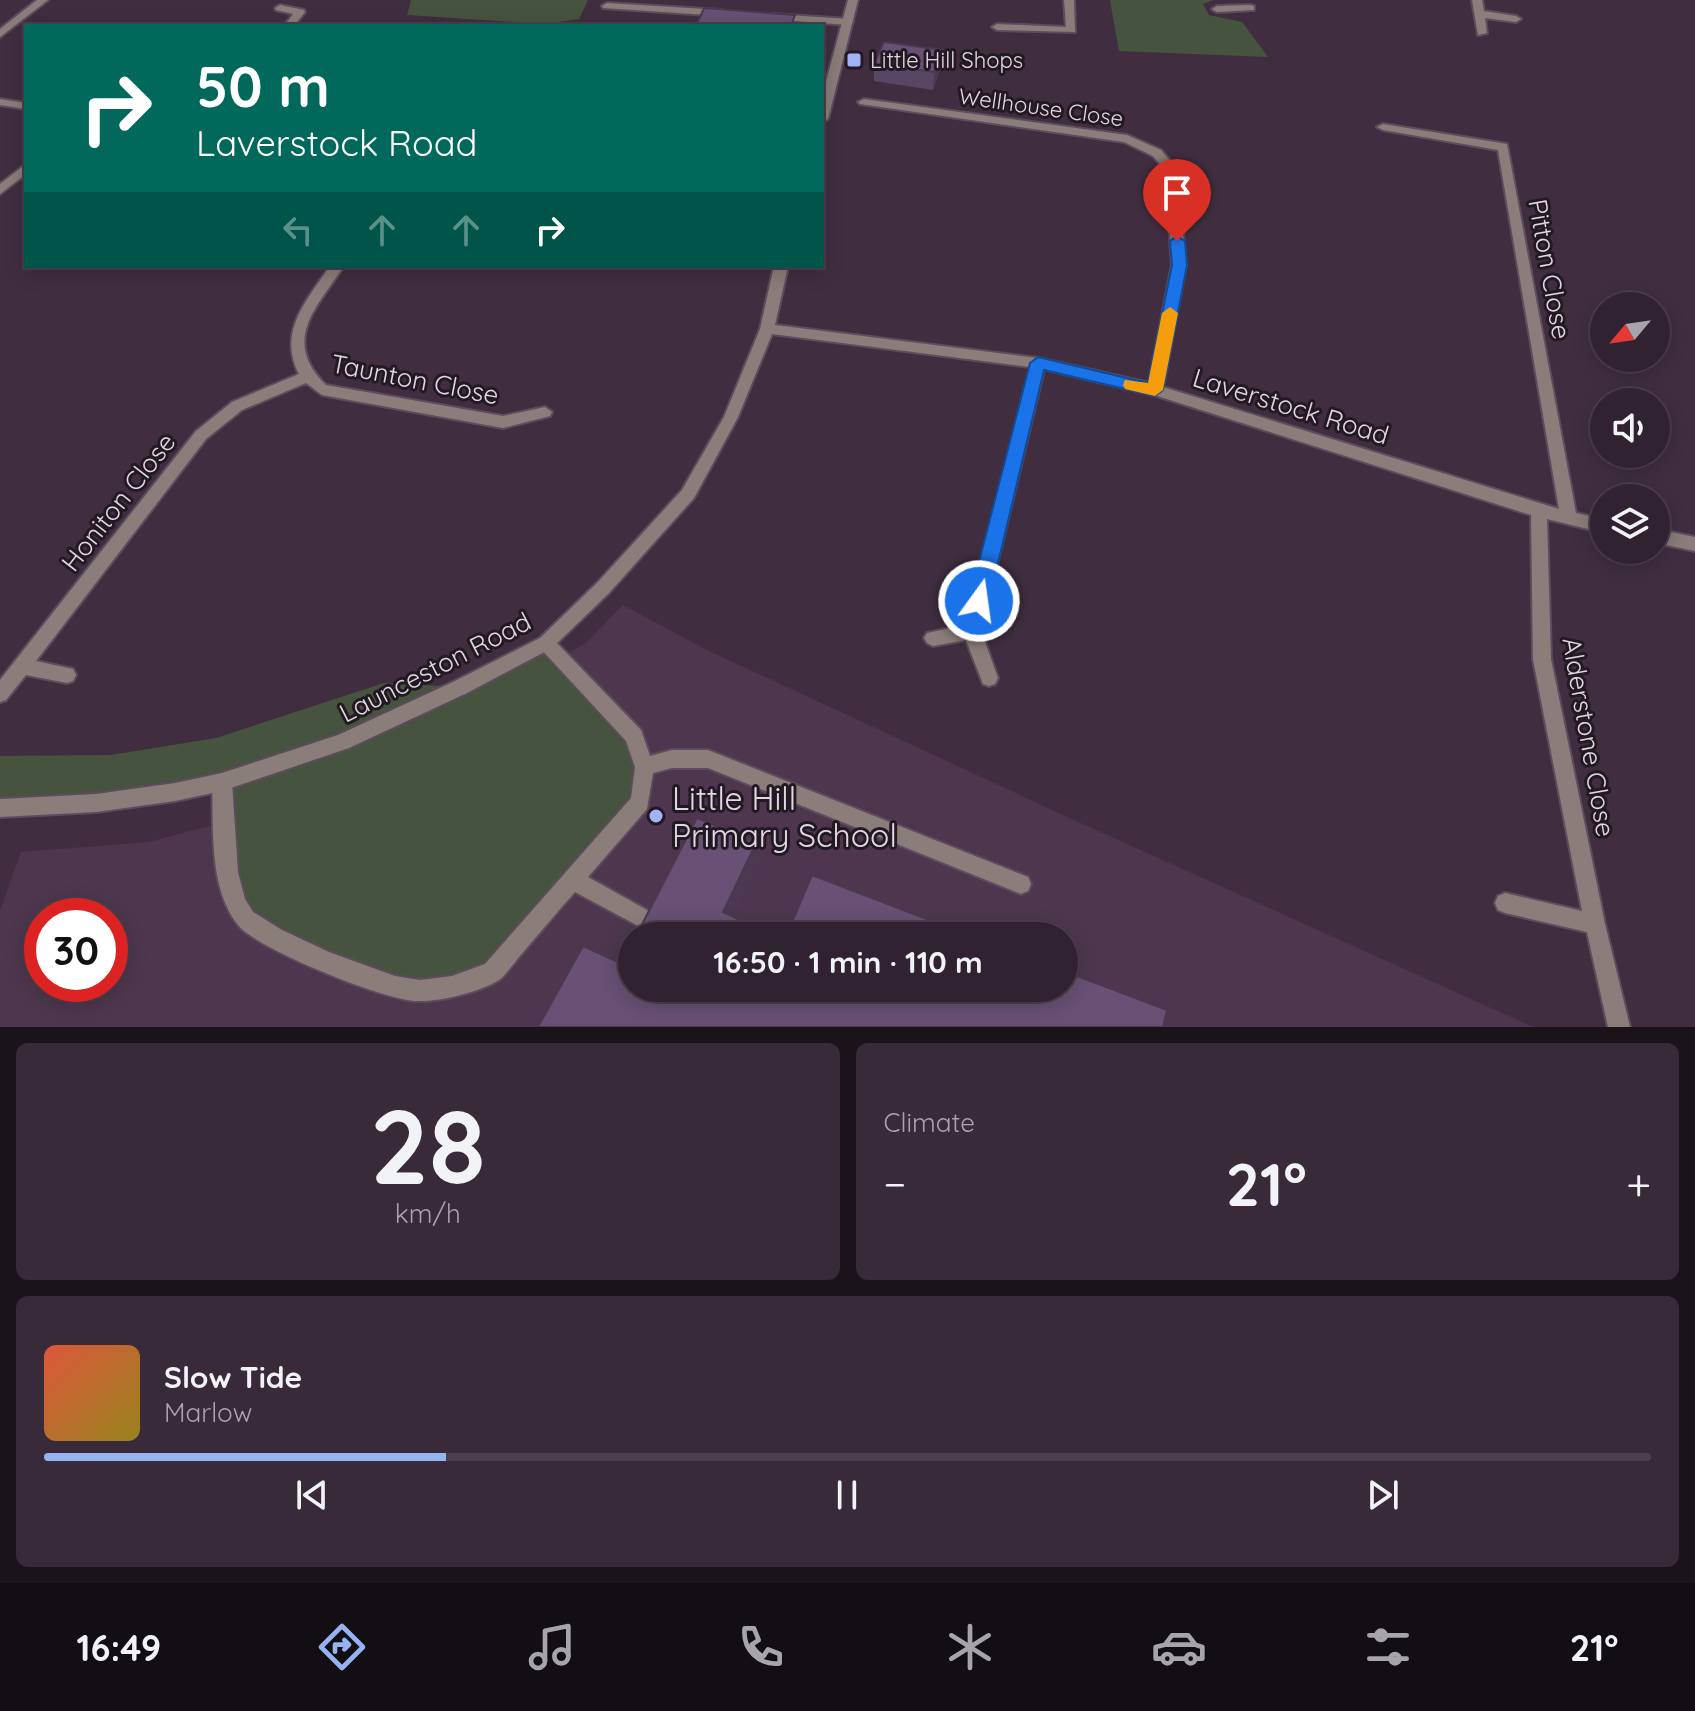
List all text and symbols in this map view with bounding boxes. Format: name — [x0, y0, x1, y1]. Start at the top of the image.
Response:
place label: Little Hill Shops — [870, 46, 1023, 74]
text: 50 m — [196, 51, 330, 121]
marker: Little Hill Shops — [845, 51, 863, 69]
icon: right — [64, 56, 168, 160]
street label: Wellhouse Close — [957, 82, 1125, 132]
text: Laverstock Road — [196, 120, 477, 165]
pin — [1143, 159, 1211, 241]
icon: arrive — [1155, 171, 1199, 215]
street label: Pitton Close — [1521, 196, 1579, 342]
icon: left — [276, 208, 320, 252]
icon: ahead — [360, 208, 404, 252]
icon: ahead — [444, 208, 488, 252]
icon: right — [528, 208, 572, 252]
north arrow — [1590, 292, 1670, 372]
map controls — [1590, 292, 1670, 564]
street label: Taunton Close — [328, 347, 502, 411]
street label: Laverstock Road — [1189, 361, 1393, 451]
button: sound — [1590, 388, 1670, 468]
street label: Honiton Close — [54, 426, 182, 578]
button: layers — [1590, 484, 1670, 564]
position arrow — [937, 559, 1021, 643]
street label: Launceston Road — [334, 605, 536, 729]
street label: Alderstone Close — [1555, 635, 1623, 839]
place label: Little Hill Primary School — [672, 778, 897, 855]
marker: Little Hill Primary School — [647, 807, 665, 825]
speed limit sign: 30 — [24, 898, 128, 1002]
text: 16:50 · 1 min · 110 m — [713, 943, 983, 981]
text: 28 — [370, 1080, 486, 1210]
text: Climate — [884, 1106, 975, 1139]
text: 21° — [1226, 1146, 1307, 1221]
text: − — [884, 1156, 906, 1211]
text: + — [1626, 1156, 1651, 1211]
text: km/h — [395, 1197, 461, 1230]
text: Slow Tide — [164, 1358, 302, 1396]
text: Marlow — [164, 1396, 252, 1429]
icon: previous — [290, 1473, 334, 1517]
icon: pause — [825, 1473, 869, 1517]
icon: next — [1361, 1473, 1405, 1517]
icon: directions — [314, 1619, 370, 1675]
icon: music — [524, 1619, 580, 1675]
icon: phone — [733, 1619, 789, 1675]
icon: climate — [942, 1619, 998, 1675]
icon: car — [1151, 1619, 1207, 1675]
icon: filters — [1360, 1619, 1416, 1675]
text: 16:49 — [77, 1625, 161, 1670]
text: 21° — [1570, 1625, 1618, 1670]

